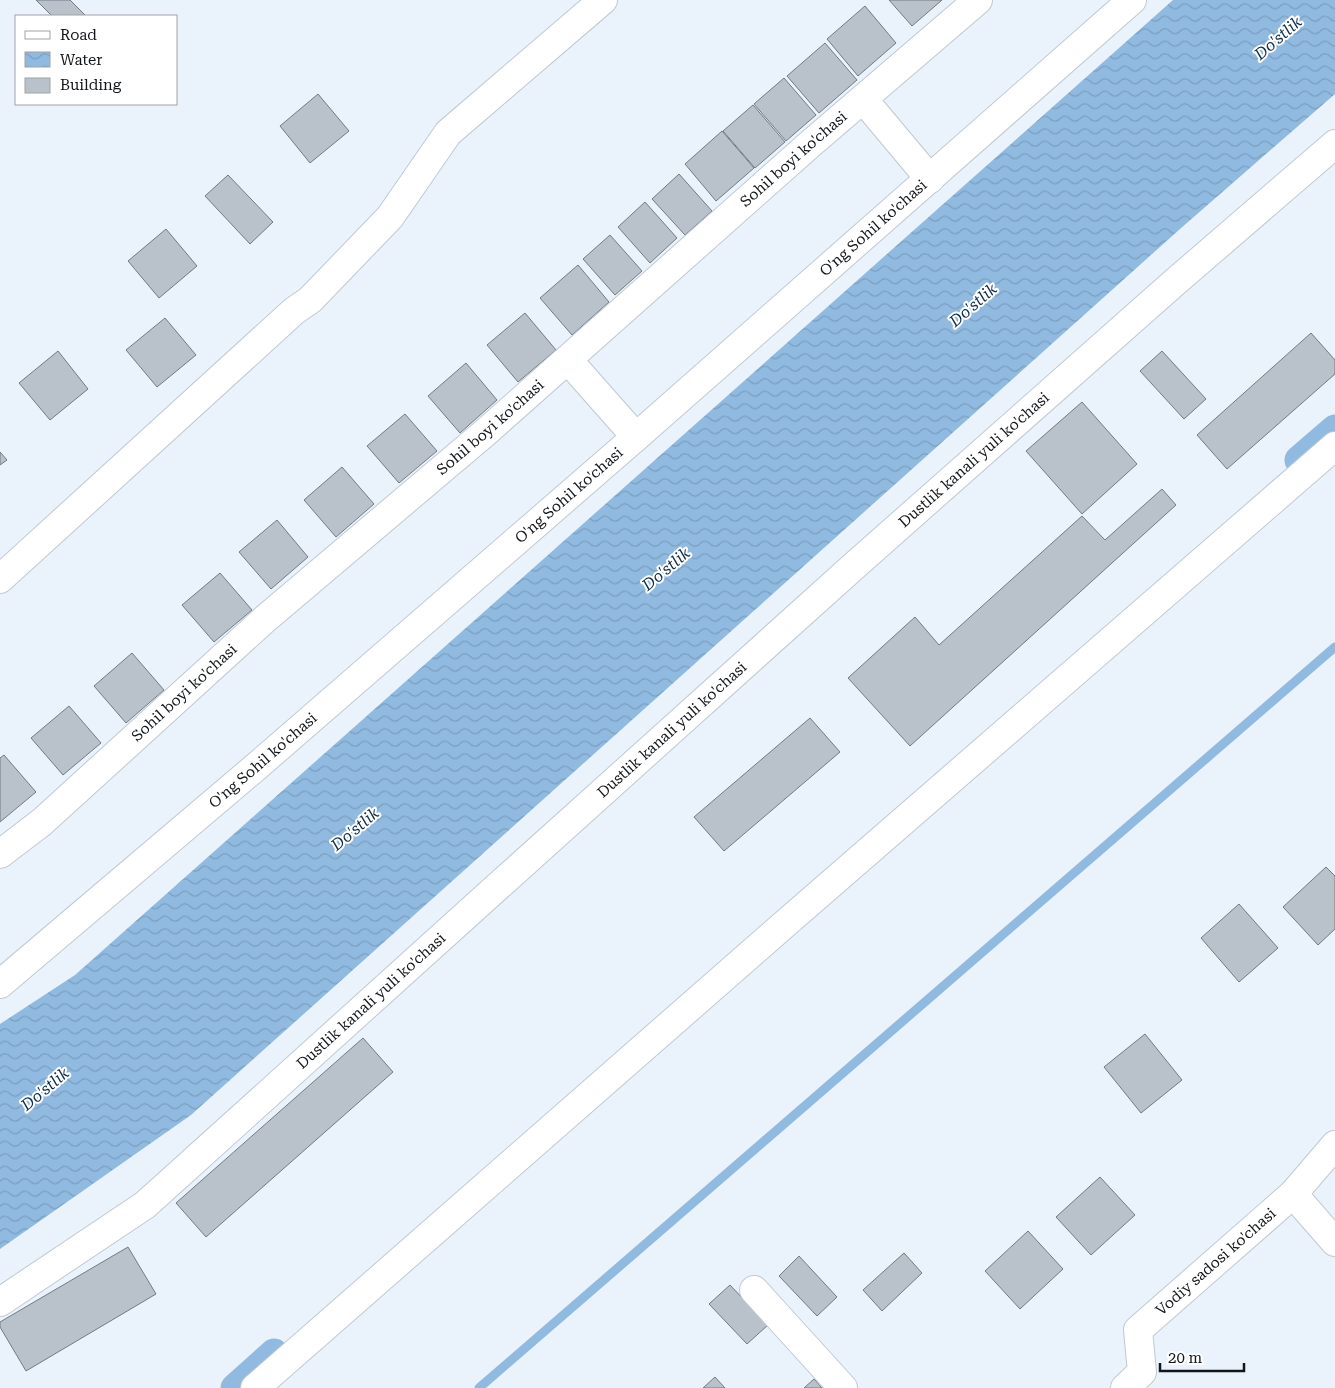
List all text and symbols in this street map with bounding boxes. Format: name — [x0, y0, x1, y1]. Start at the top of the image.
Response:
water label: Do'stlik — [1250, 12, 1306, 64]
legend — [15, 15, 178, 105]
text: Road — [60, 26, 97, 44]
text: Water — [60, 51, 102, 69]
text: Building — [60, 76, 122, 94]
street label: Sohil boyi ko'chasi — [736, 107, 851, 211]
street label: O'ng Sohil ko'chasi — [816, 176, 931, 280]
water label: Do'stlik — [945, 279, 1001, 331]
street label: Sohil boyi ko'chasi — [433, 376, 548, 479]
street label: Dustlik kanali yuli ko'chasi — [895, 389, 1053, 531]
street label: O'ng Sohil ko'chasi — [511, 443, 627, 547]
water label: Do'stlik — [637, 543, 694, 595]
street label: Sohil boyi ko'chasi — [128, 640, 241, 745]
street label: Dustlik kanali yuli ko'chasi — [594, 658, 750, 802]
street label: O'ng Sohil ko'chasi — [205, 709, 321, 812]
water label: Do'stlik — [326, 803, 383, 855]
street label: Dustlik kanali yuli ko'chasi — [293, 929, 449, 1073]
water label: Do'stlik — [16, 1063, 73, 1115]
street label: Vodiy sadosi ko'chasi — [1152, 1204, 1280, 1319]
scale bar — [1160, 1340, 1244, 1372]
text: 20 m — [1168, 1349, 1203, 1367]

